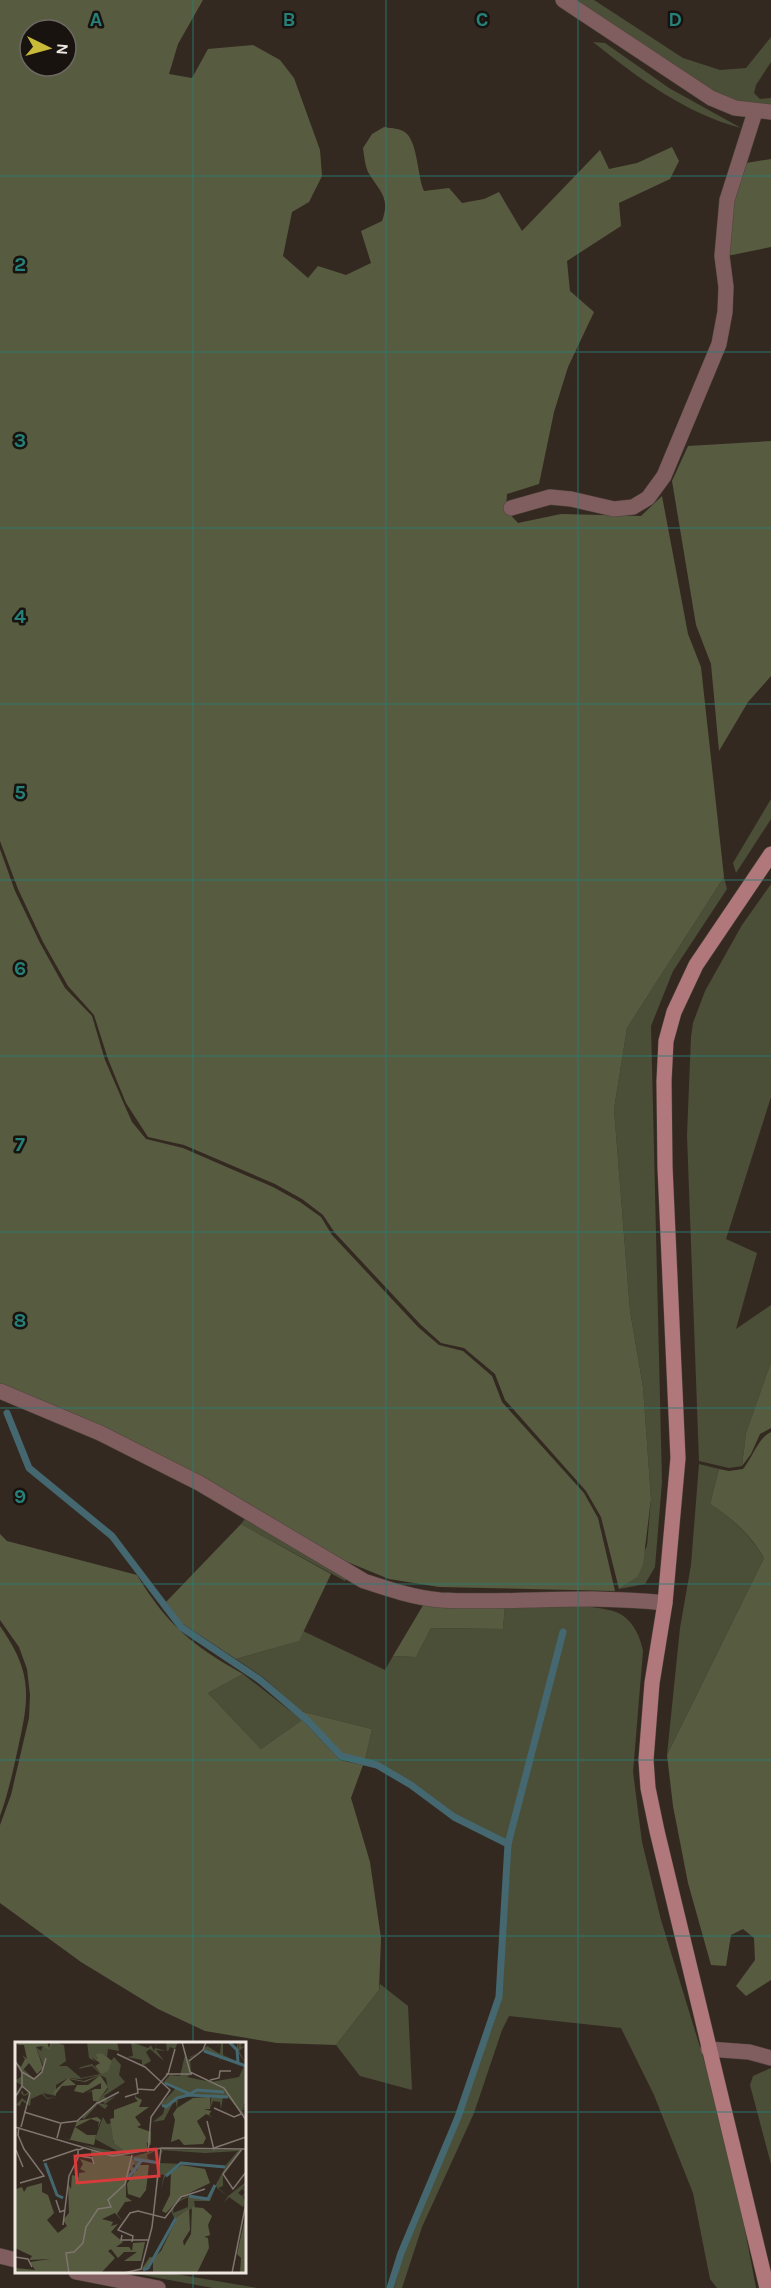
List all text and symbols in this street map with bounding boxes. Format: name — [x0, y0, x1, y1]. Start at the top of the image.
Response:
text: A — [90, 8, 103, 31]
text: B — [283, 8, 295, 31]
text: C — [476, 8, 488, 31]
text: D — [668, 8, 682, 31]
north arrow — [18, 18, 78, 78]
text: N — [52, 43, 72, 56]
text: 2 — [14, 253, 26, 276]
text: 3 — [14, 429, 26, 452]
text: 4 — [14, 605, 26, 628]
text: 5 — [14, 781, 26, 804]
text: 6 — [14, 957, 26, 980]
text: 7 — [15, 1133, 25, 1156]
text: 8 — [14, 1309, 26, 1332]
text: 9 — [14, 1485, 26, 1508]
inset map — [15, 2042, 246, 2273]

